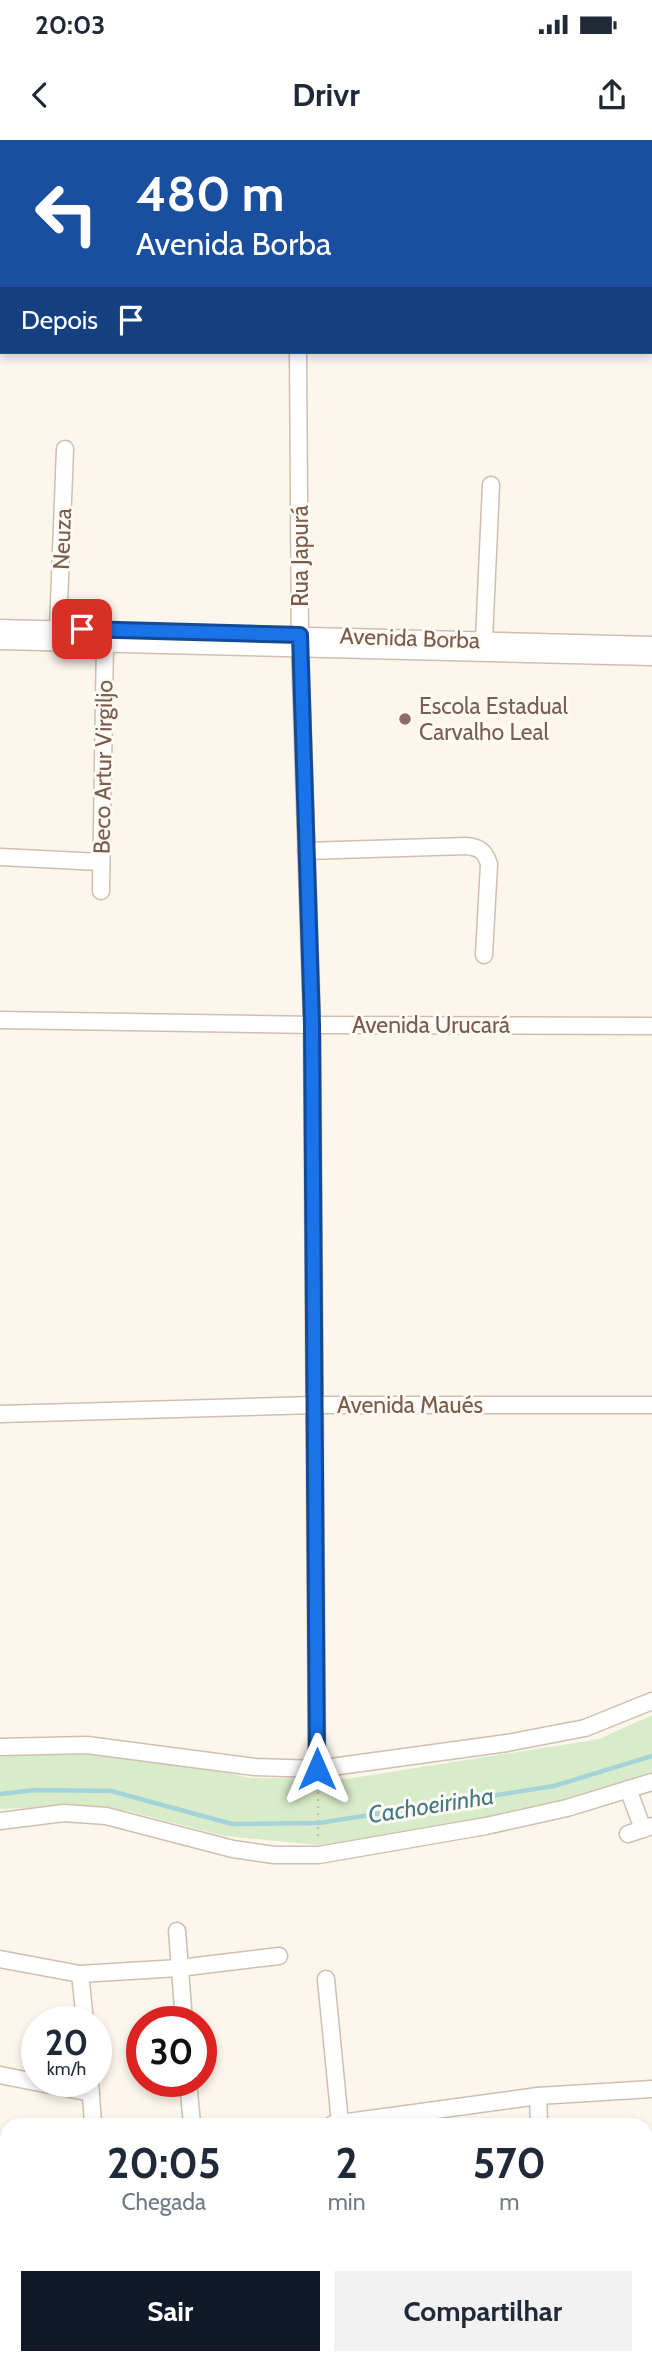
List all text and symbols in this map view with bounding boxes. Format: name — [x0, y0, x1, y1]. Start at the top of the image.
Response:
text: 20:03 — [35, 9, 105, 41]
text: Drivr — [292, 75, 360, 114]
icon: back — [21, 76, 59, 114]
icon: share — [593, 76, 631, 114]
text: 480 m — [136, 164, 284, 223]
icon: left — [21, 168, 112, 259]
text: Avenida Borba — [136, 224, 331, 263]
icon: arrive — [112, 301, 150, 339]
text: Depois — [21, 304, 98, 336]
street label: Rua Japurá — [286, 505, 314, 607]
street label: Neuza — [47, 508, 77, 570]
pin — [52, 599, 112, 659]
icon: arrive — [63, 610, 101, 648]
street label: Avenida Borba — [339, 622, 481, 654]
street label: Beco Artur Virgiljo — [87, 680, 119, 854]
place label: Escola Estadual Carvalho Leal — [419, 692, 569, 746]
marker: Escola Estadual Carvalho Leal — [397, 711, 413, 727]
street label: Avenida Urucará — [352, 1011, 510, 1039]
street label: Avenida Maués — [337, 1391, 483, 1419]
position arrow — [280, 1732, 354, 1806]
water label: Cachoeirinha — [366, 1781, 496, 1829]
speed limit sign: 30 — [126, 2006, 217, 2097]
text: 20 — [45, 2021, 88, 2064]
text: km/h — [47, 2058, 86, 2080]
text: 20:05 — [107, 2137, 221, 2189]
text: 2 — [335, 2137, 358, 2189]
text: 570 — [473, 2137, 546, 2189]
text: Chegada — [121, 2188, 206, 2216]
text: min — [328, 2188, 366, 2216]
text: m — [499, 2188, 519, 2216]
button: Sair — [21, 2271, 320, 2351]
button: Compartilhar — [334, 2271, 632, 2351]

